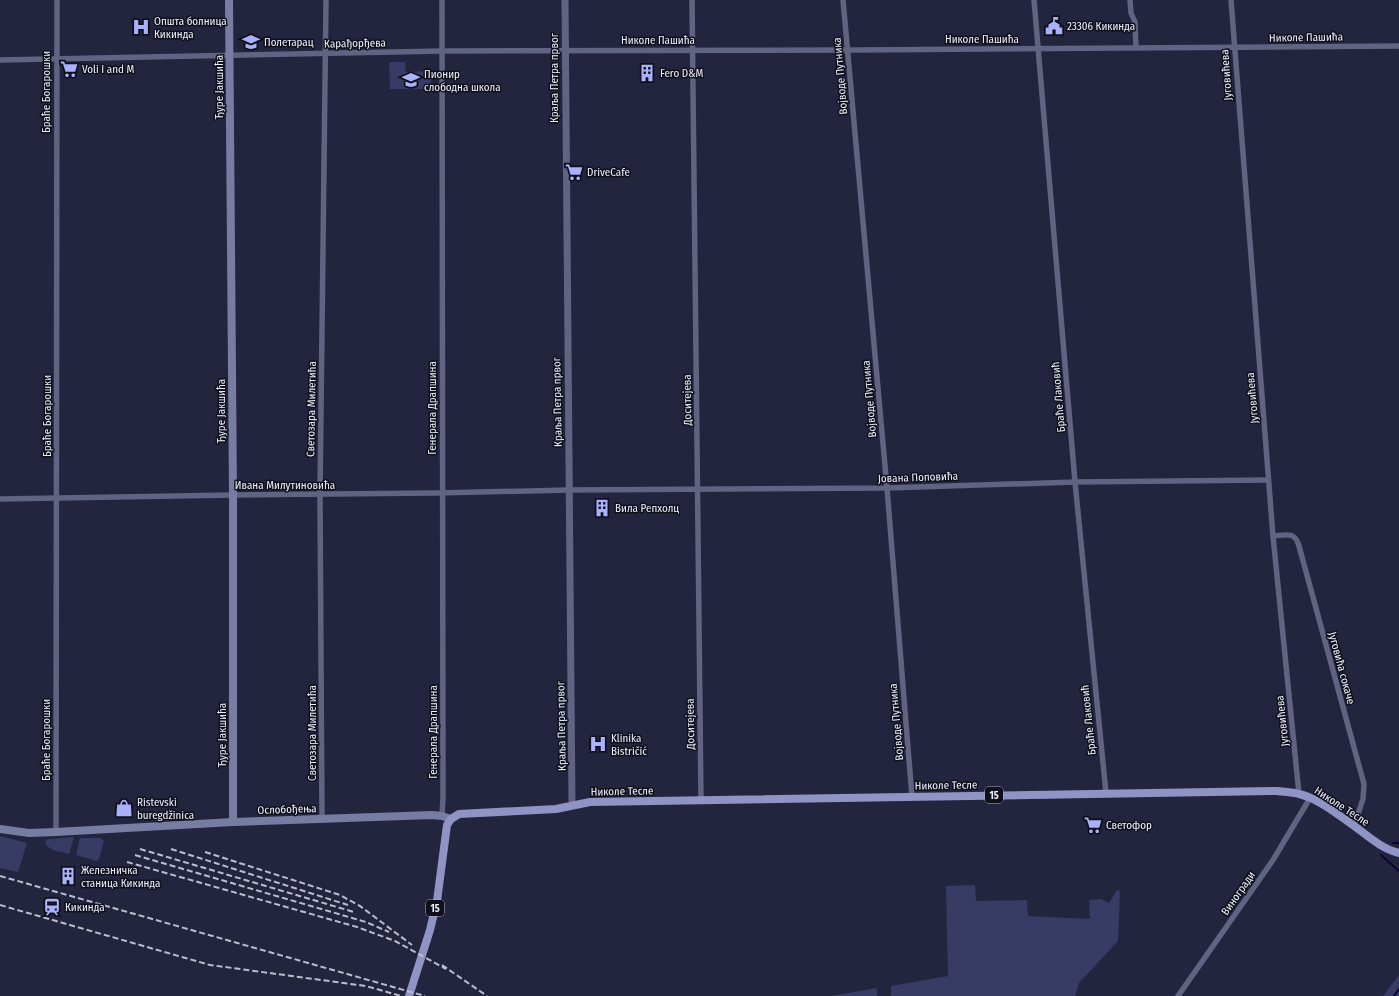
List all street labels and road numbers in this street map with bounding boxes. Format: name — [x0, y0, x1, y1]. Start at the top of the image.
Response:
street label: Николе Пашића — [1269, 30, 1343, 45]
street label: Краља Петра првог — [548, 32, 561, 123]
street label: Николе Пашића — [945, 33, 1019, 46]
street label: Николе Пашића — [621, 34, 695, 47]
street label: Карађорђева — [324, 36, 386, 51]
street label: Војводе Путника — [831, 37, 850, 115]
street label: Југовићева — [1218, 49, 1235, 101]
street label: Браће Богарошки — [40, 51, 53, 133]
street label: Ђуре Јакшића — [213, 55, 226, 119]
street label: Краља Петра првог — [550, 356, 565, 447]
street label: Војводе Путника — [860, 360, 879, 438]
street label: Светозара Милетића — [304, 361, 319, 457]
street label: Генерала Драпшина — [426, 361, 439, 455]
street label: Браће Лаковић — [1049, 361, 1068, 433]
street label: Југовићева — [1244, 372, 1261, 424]
street label: Доситејева — [681, 374, 694, 427]
street label: Браће Богарошки — [41, 375, 54, 457]
street label: Ђуре Јакшића — [215, 379, 228, 443]
street label: Јована Поповића — [878, 470, 958, 485]
street label: Ивана Милутиновића — [235, 479, 335, 492]
street label: Југовића сокаче — [1326, 630, 1357, 706]
street label: Краља Петра првог — [554, 680, 569, 771]
street label: Војводе Путника — [887, 683, 906, 761]
street label: Браће Лаковић — [1078, 684, 1099, 756]
street label: Светозара Милетића — [306, 685, 319, 781]
street label: Генерала Драпшина — [427, 685, 440, 779]
street label: Југовићева — [1273, 695, 1292, 747]
street label: Доситејева — [684, 698, 697, 751]
street label: Браће Богарошки — [40, 699, 53, 781]
street label: Ђуре Јакшића — [216, 703, 229, 767]
street label: Николе Тесле — [915, 778, 977, 793]
street label: Николе Тесле — [591, 784, 653, 799]
street label: Николе Тесле — [1312, 784, 1372, 829]
road number: 15 — [985, 787, 1003, 803]
street label: Ослобођења — [257, 802, 317, 817]
street label: Виногради — [1219, 869, 1258, 918]
road number: 15 — [426, 900, 444, 916]

